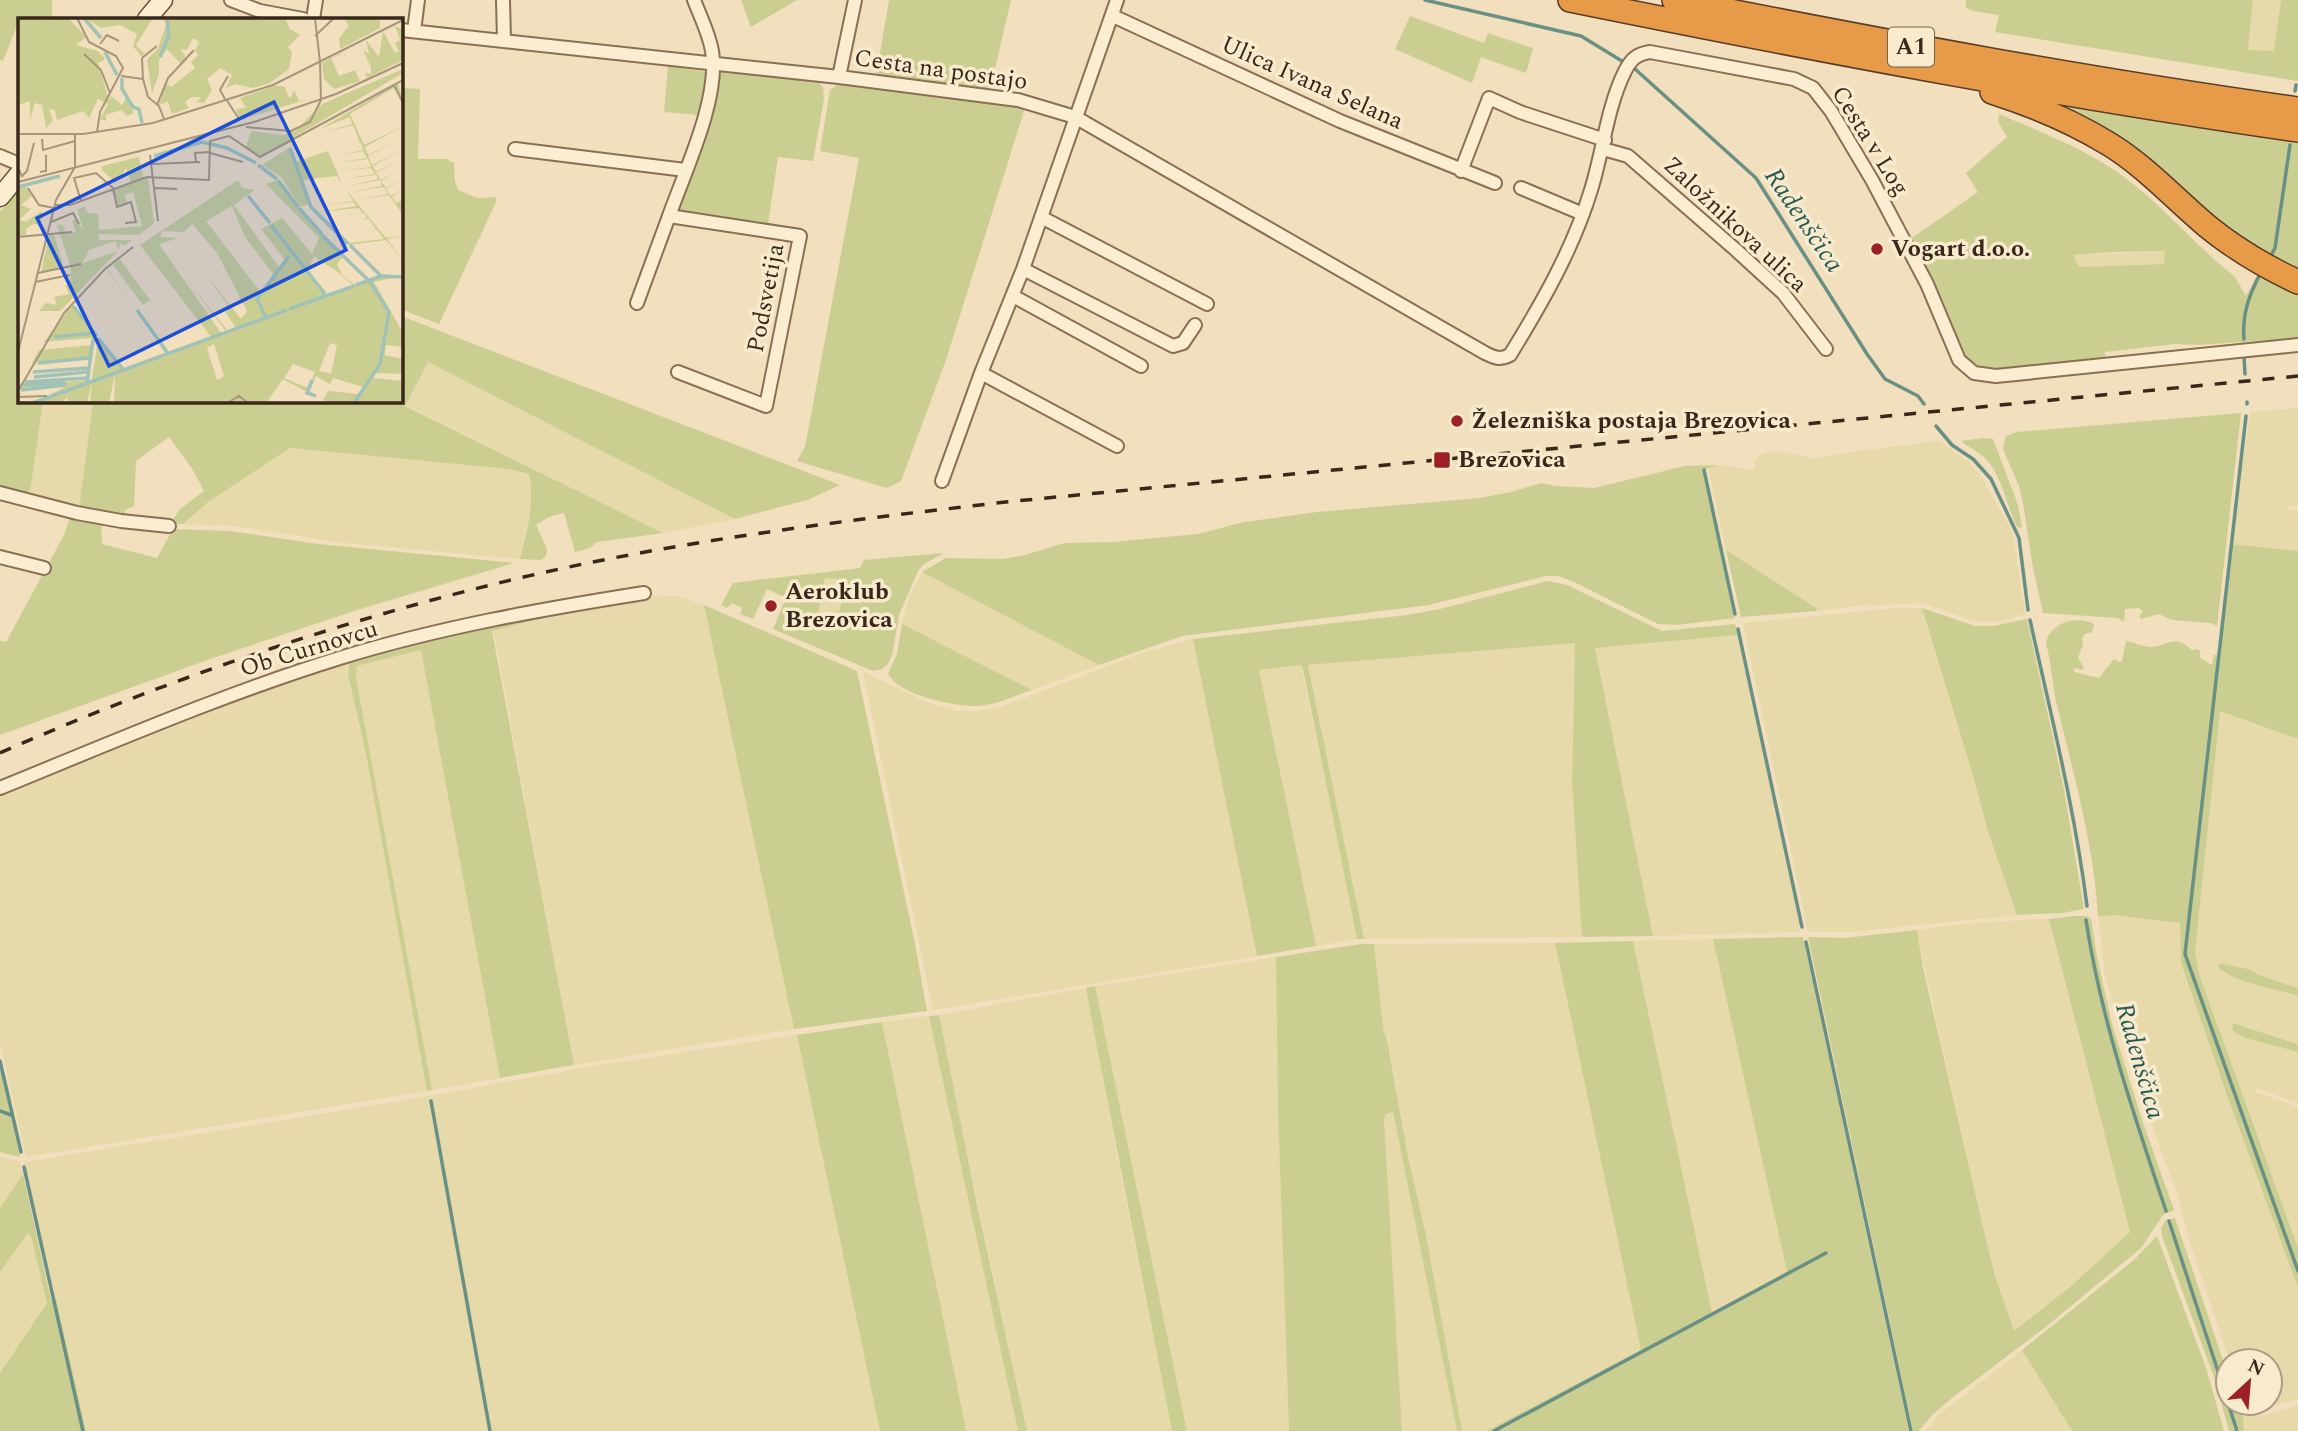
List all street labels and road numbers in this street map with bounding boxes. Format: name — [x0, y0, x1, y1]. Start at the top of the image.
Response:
street label: Ulica Ivana Selana — [1215, 27, 1409, 139]
road number: A1 — [1888, 28, 1934, 66]
street label: Cesta na postajo — [852, 40, 1030, 100]
street label: Cesta v Log — [1822, 79, 1918, 203]
street label: Založnikova ulica — [1655, 148, 1816, 302]
street label: Podsvetija — [738, 240, 794, 355]
street label: Ob Curnovcu — [236, 611, 382, 687]

